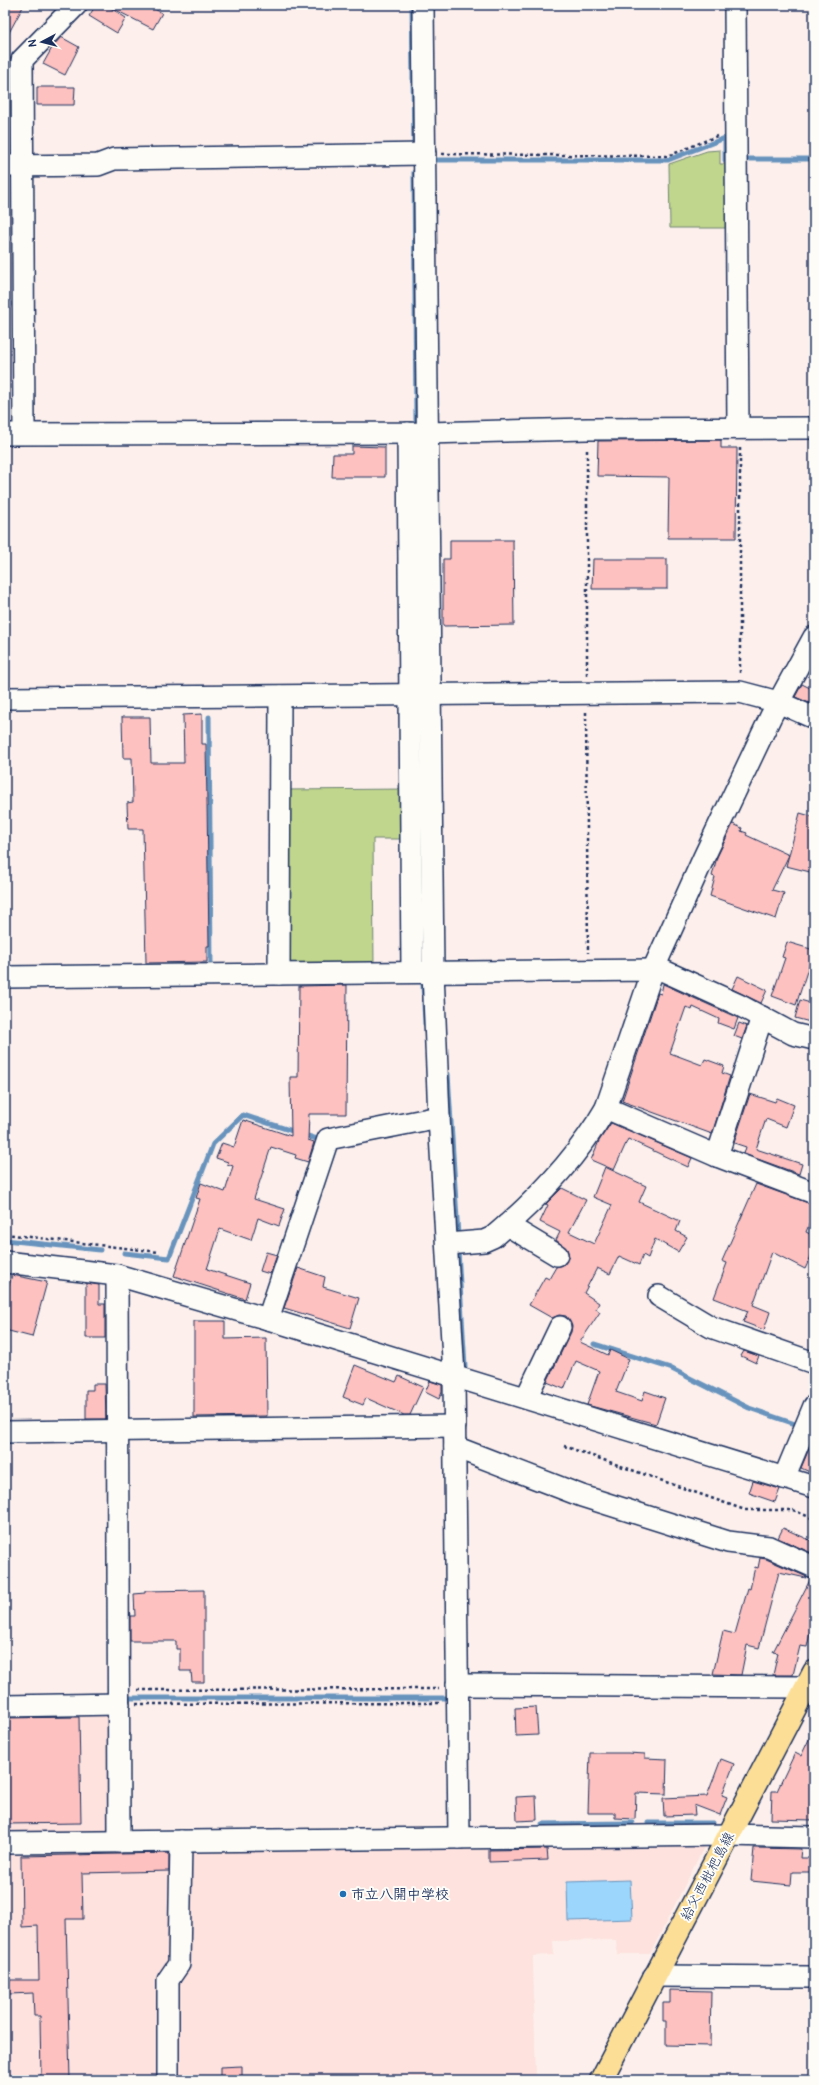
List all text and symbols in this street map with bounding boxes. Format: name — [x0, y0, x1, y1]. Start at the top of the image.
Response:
north arrow — [22, 22, 62, 62]
text: N — [26, 38, 39, 48]
street label: 給父西枇杷島線 — [677, 1829, 738, 1923]
place label: 市立八開中学校 — [351, 1886, 449, 1903]
marker: 市立八開中学校 — [338, 1889, 348, 1899]

